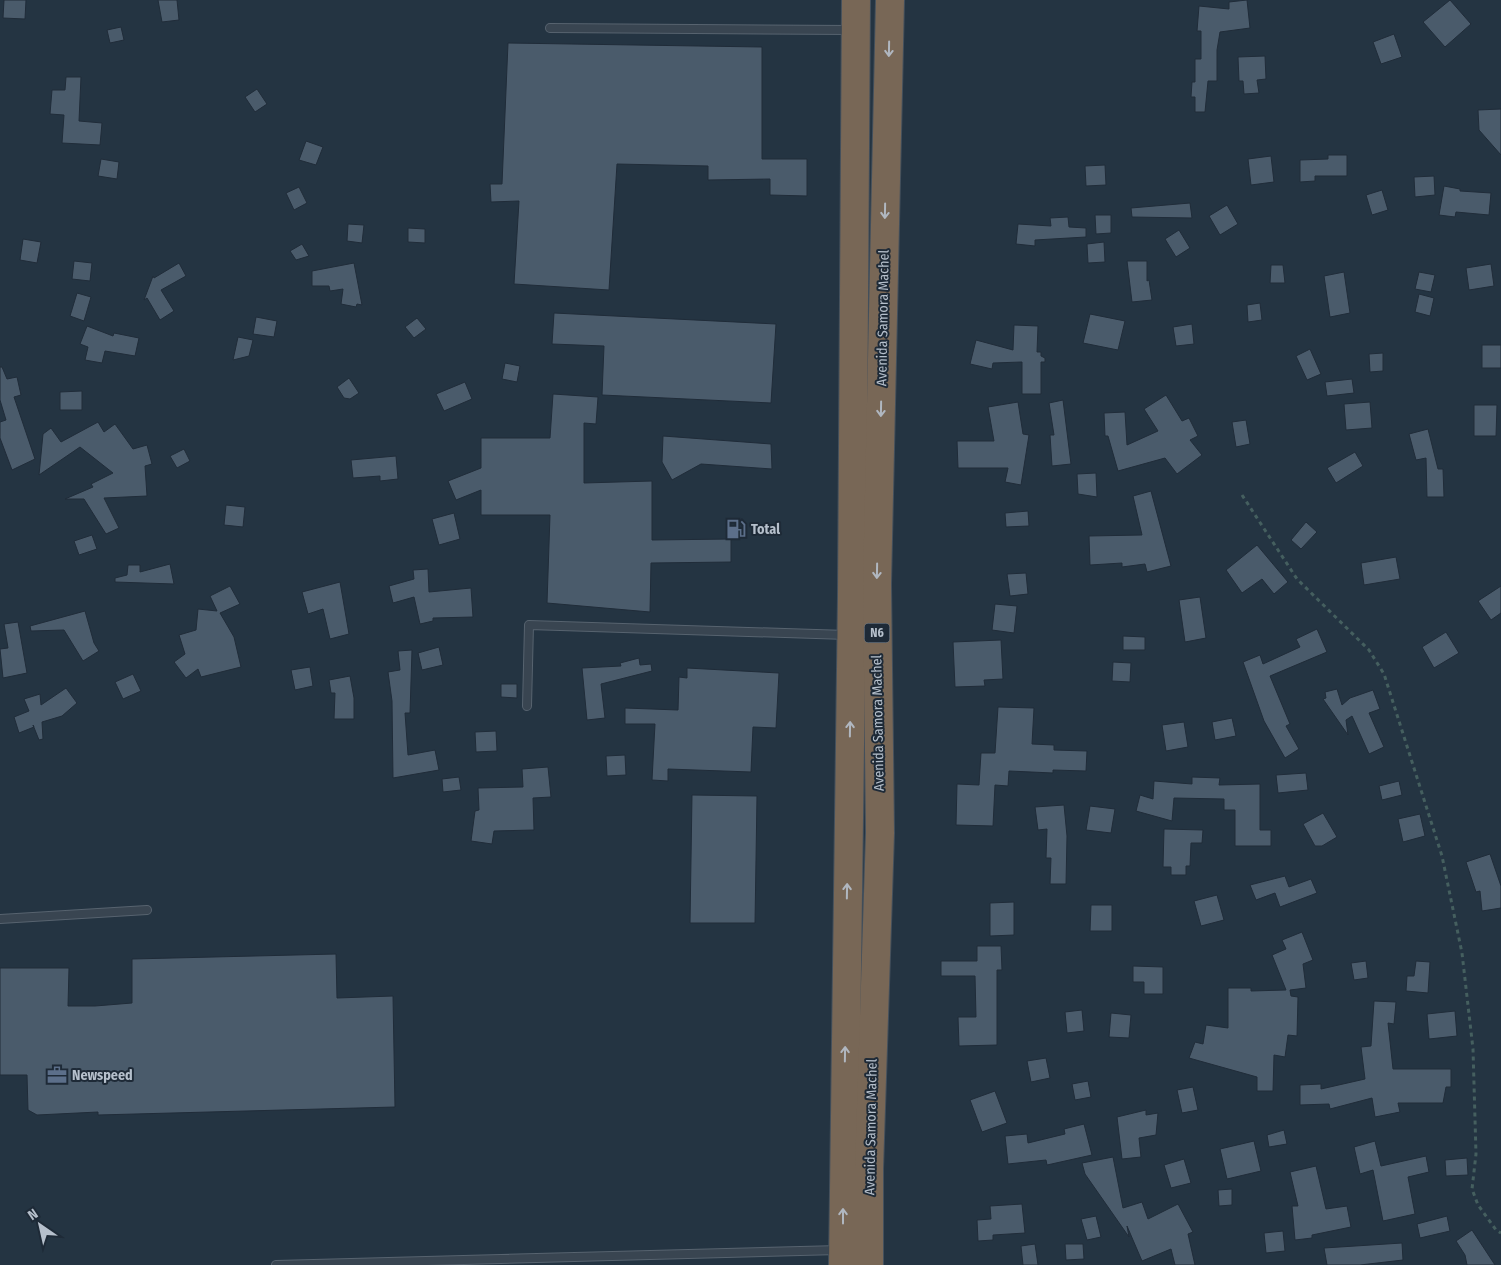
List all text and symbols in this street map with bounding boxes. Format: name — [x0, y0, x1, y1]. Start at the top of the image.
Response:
one-way arrow — [884, 40, 894, 56]
one-way arrow — [880, 202, 890, 219]
street label: Avenida Samora Machel — [873, 249, 893, 386]
one-way arrow — [876, 400, 885, 416]
fuel station icon: Total — [725, 518, 747, 540]
place label: Total — [751, 521, 780, 538]
one-way arrow — [872, 562, 882, 579]
road number: N6 — [864, 624, 890, 642]
street label: Avenida Samora Machel — [868, 654, 888, 791]
one-way arrow — [845, 721, 855, 738]
one-way arrow — [842, 884, 852, 900]
one-way arrow — [840, 1046, 850, 1062]
street label: Avenida Samora Machel — [861, 1058, 881, 1195]
office icon: Newspeed — [46, 1064, 68, 1086]
place label: Newspeed — [72, 1067, 133, 1084]
north arrow — [15, 1200, 65, 1250]
text: N — [25, 1205, 41, 1224]
one-way arrow — [838, 1209, 848, 1225]

